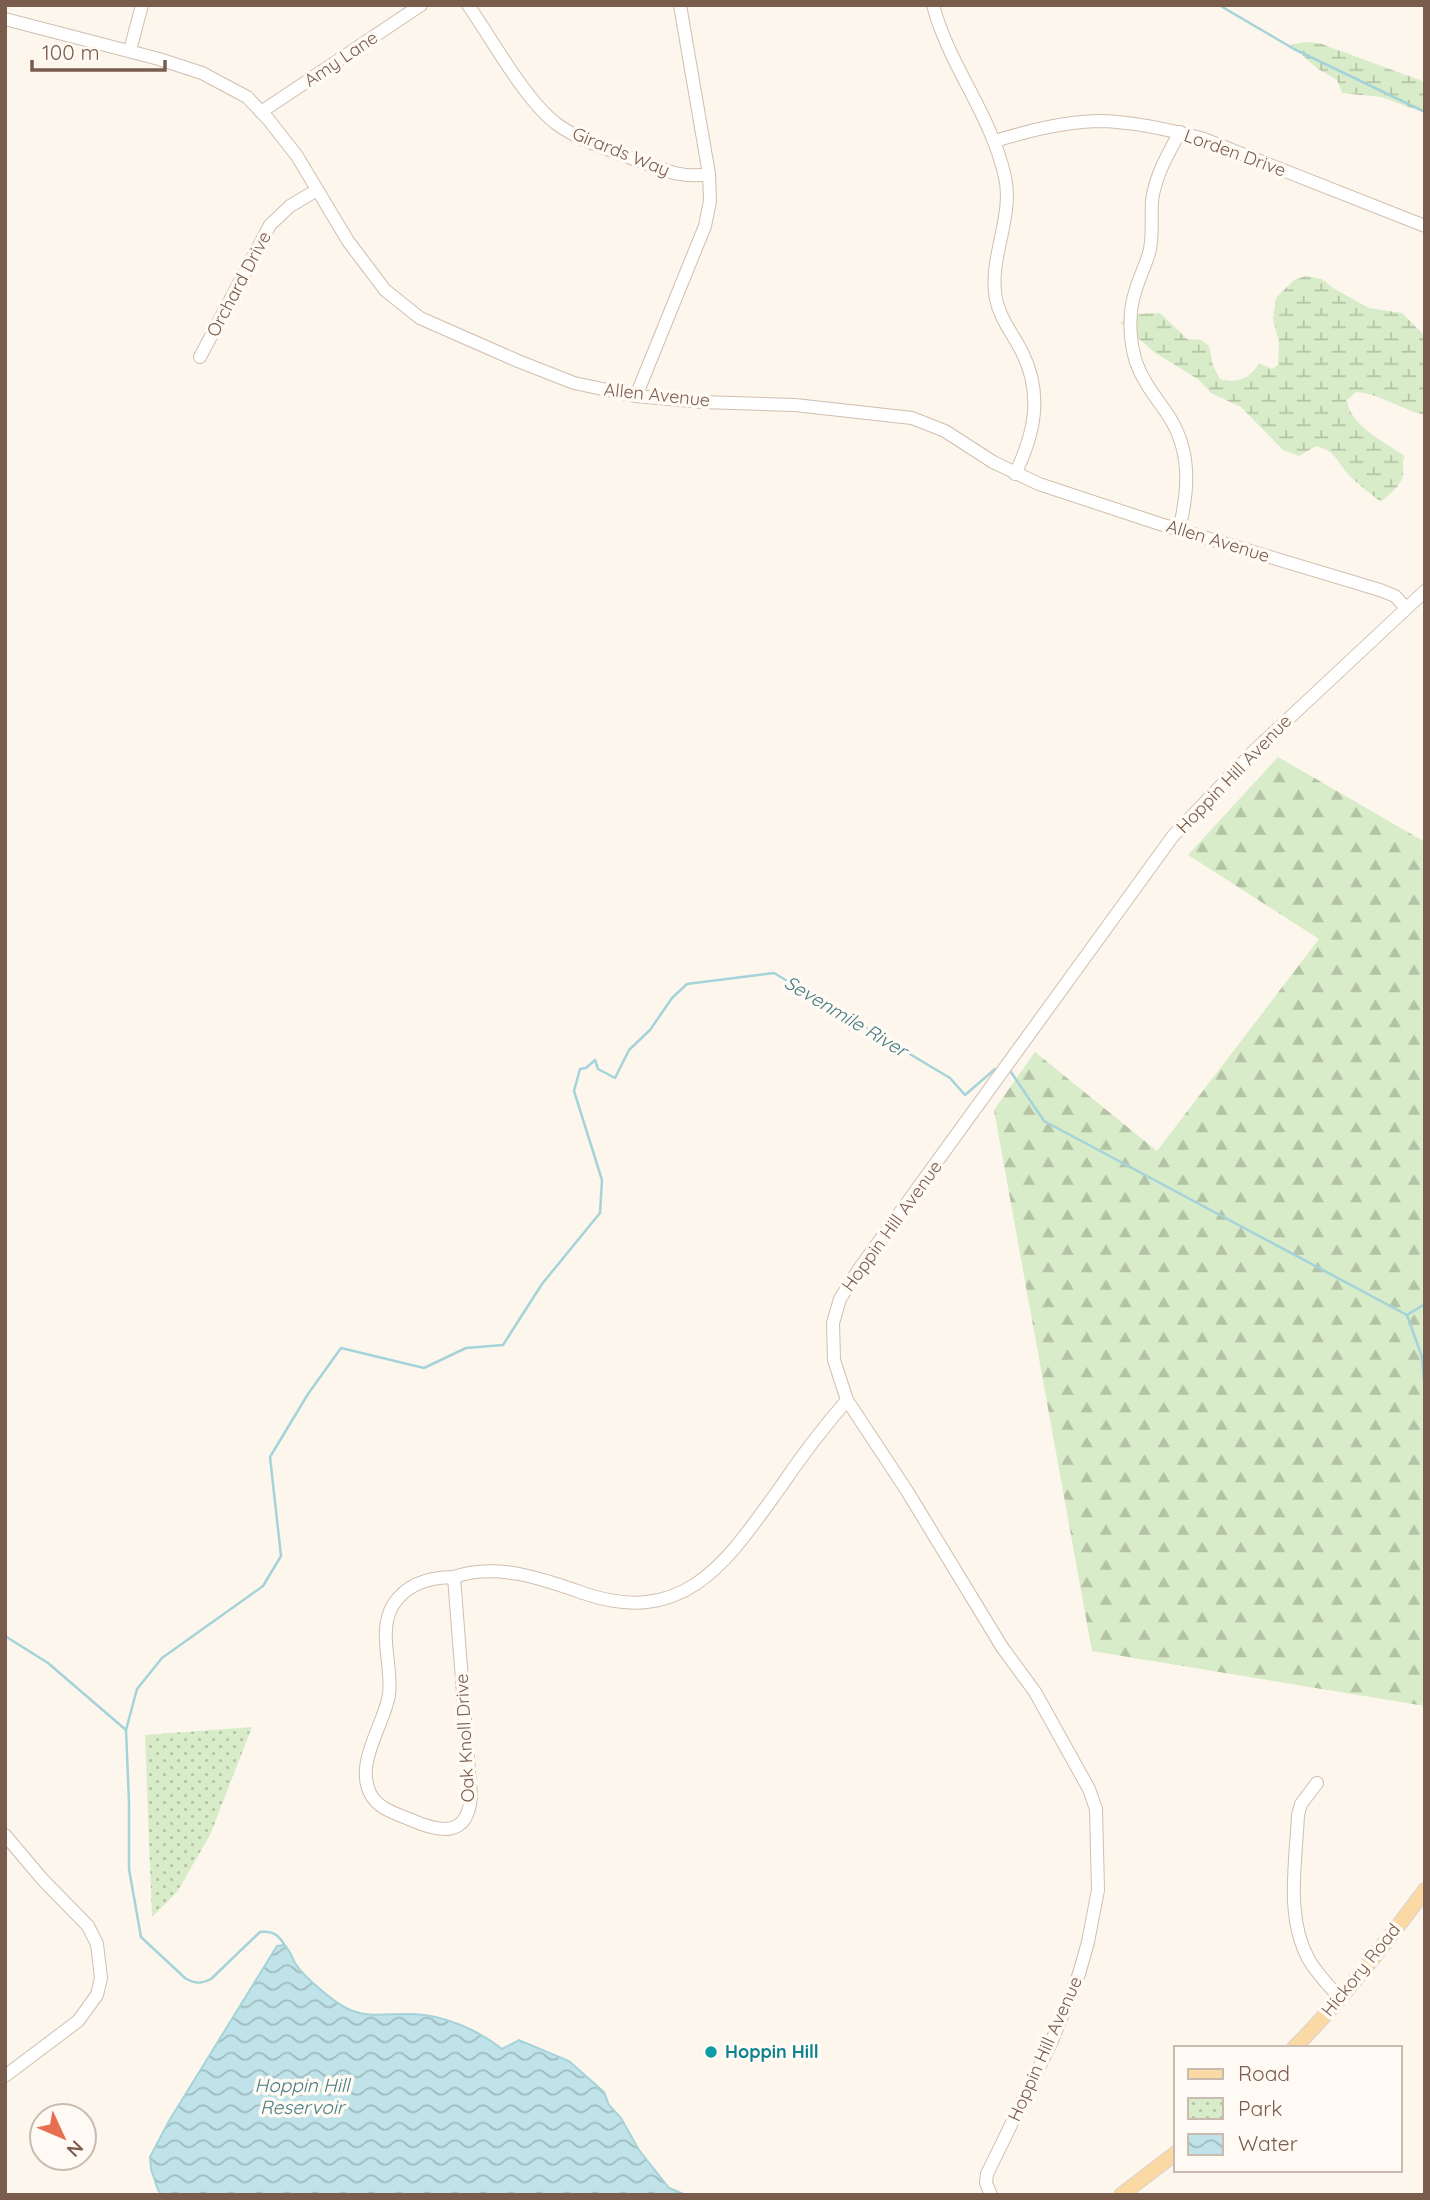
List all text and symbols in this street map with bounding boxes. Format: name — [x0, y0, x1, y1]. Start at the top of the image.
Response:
street label: Amy Lane — [299, 26, 382, 92]
scale bar — [32, 28, 164, 72]
text: 100 m — [42, 39, 100, 65]
street label: Girards Way — [569, 122, 673, 182]
street label: Lorden Drive — [1181, 123, 1289, 182]
street label: Orchard Drive — [201, 227, 276, 341]
street label: Allen Avenue — [603, 377, 711, 412]
street label: Allen Avenue — [1164, 514, 1273, 567]
street label: Hoppin Hill Avenue — [1171, 709, 1296, 838]
water label: Sevenmile River — [780, 970, 914, 1064]
street label: Hoppin Hill Avenue — [836, 1156, 947, 1296]
street label: Oak Knoll Drive — [450, 1673, 479, 1803]
street label: Hickory Road — [1316, 1919, 1405, 2021]
street label: Hoppin Hill Avenue — [1002, 1973, 1087, 2125]
place label: Hoppin Hill — [725, 2040, 819, 2063]
marker: Hoppin Hill — [703, 2044, 719, 2060]
legend — [1174, 2046, 1402, 2172]
text: Road — [1238, 2060, 1290, 2086]
water label: Hoppin Hill Reservoir — [255, 2073, 352, 2119]
text: Park — [1238, 2095, 1282, 2121]
north arrow — [28, 2102, 98, 2172]
text: Water — [1238, 2130, 1298, 2156]
text: N — [62, 2135, 89, 2162]

